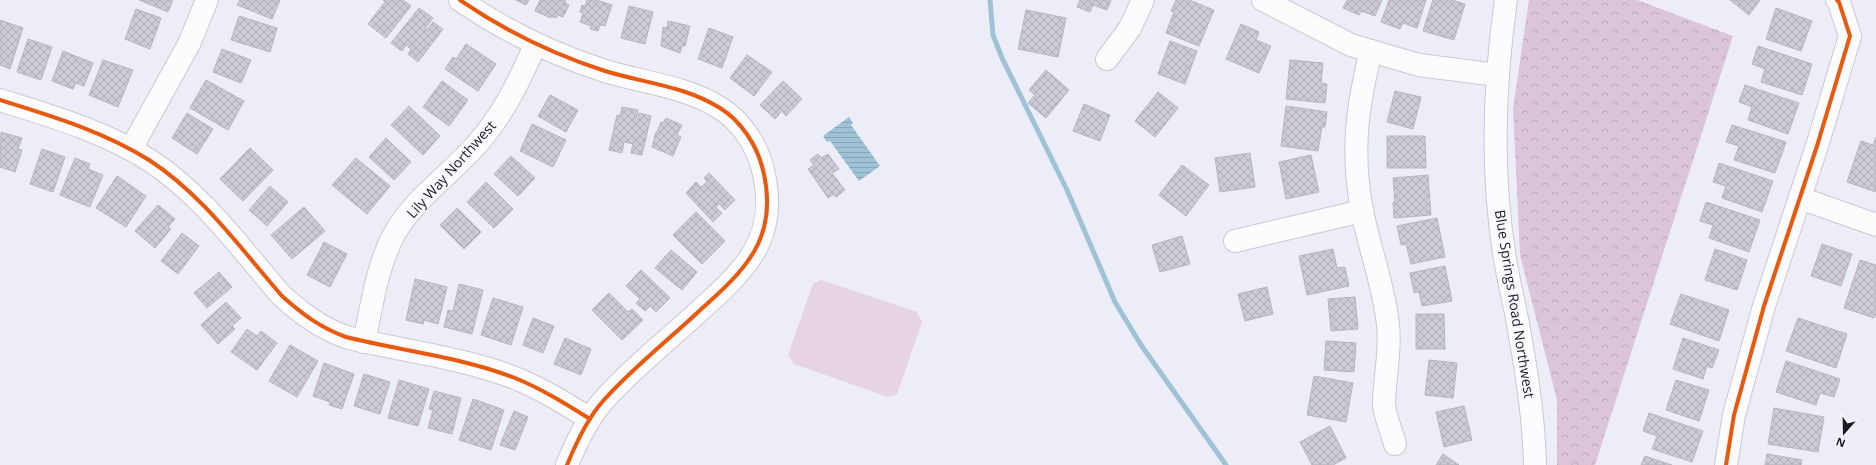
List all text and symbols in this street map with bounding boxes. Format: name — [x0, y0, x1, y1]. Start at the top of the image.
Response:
street label: Lily Way Northwest — [402, 116, 500, 222]
street label: Blue Springs Road Northwest — [1491, 209, 1539, 399]
north arrow — [1824, 413, 1864, 453]
text: N — [1834, 434, 1847, 451]

